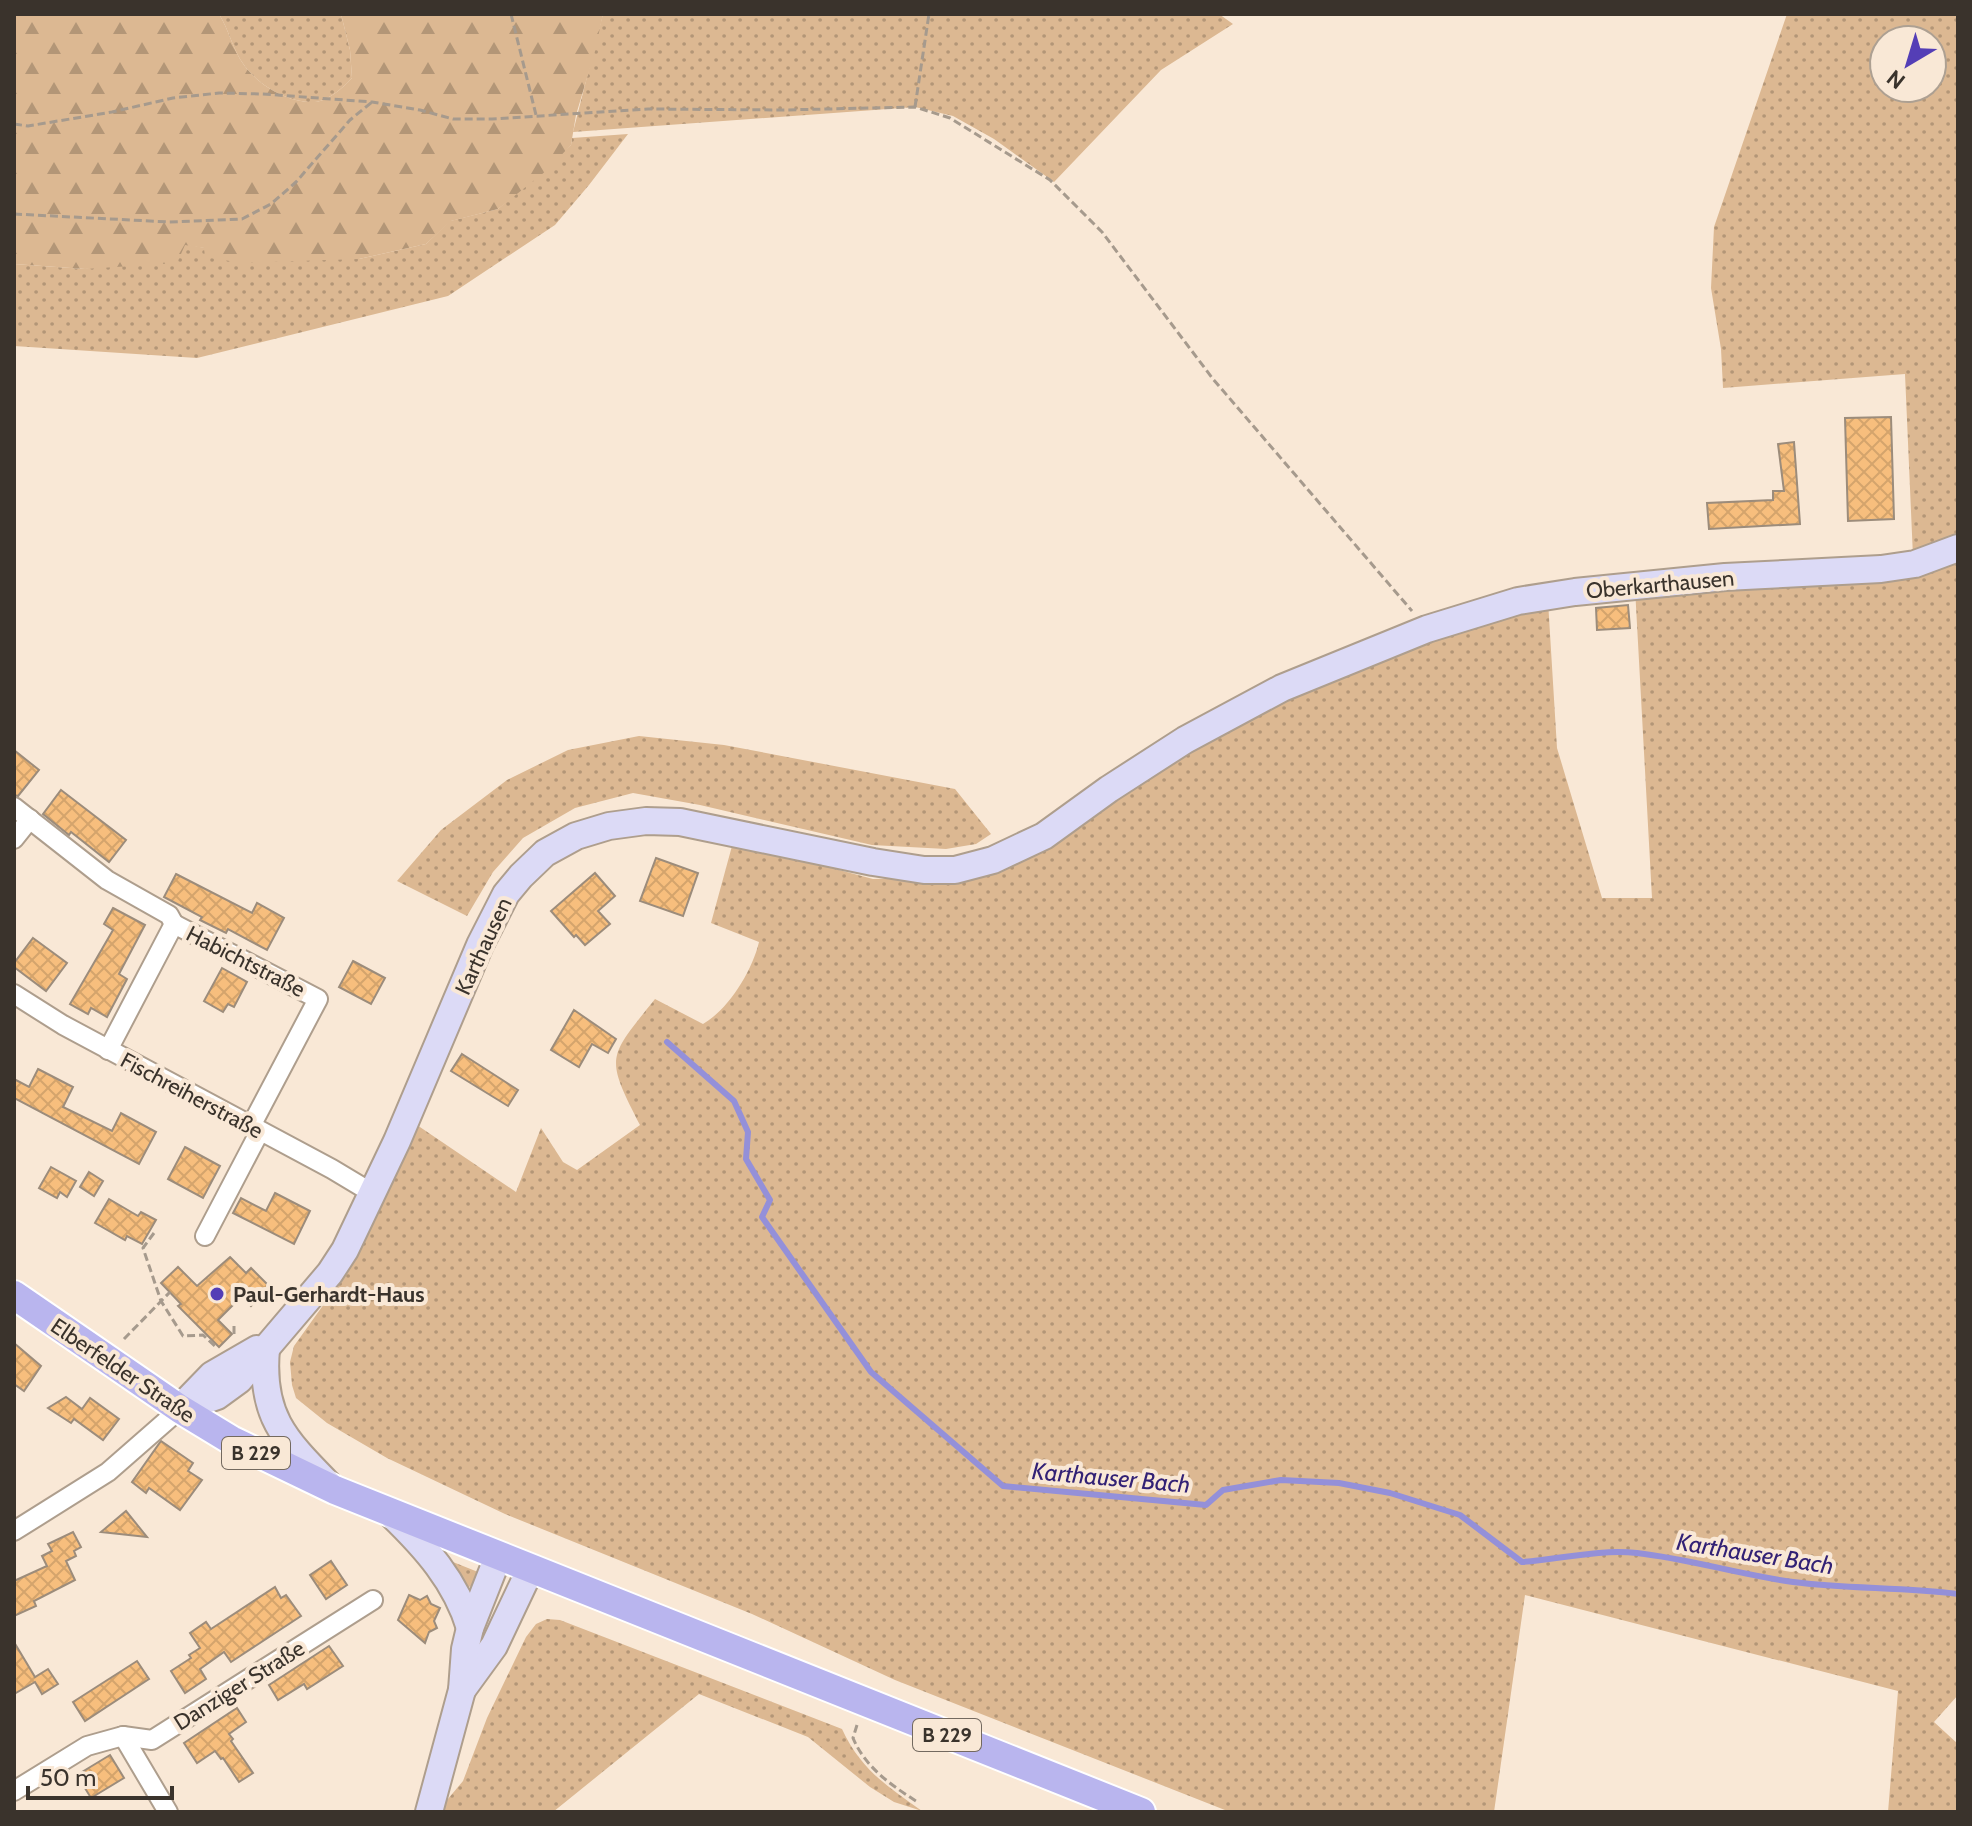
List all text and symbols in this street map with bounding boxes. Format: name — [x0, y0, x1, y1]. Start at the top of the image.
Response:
north arrow — [1868, 24, 1948, 104]
text: N — [1882, 64, 1910, 95]
street label: Oberkarthausen — [1585, 565, 1735, 604]
street label: Karthausen — [449, 893, 518, 999]
street label: Habichtstraße — [182, 920, 310, 1003]
street label: Fischreiherstraße — [116, 1047, 268, 1144]
place label: Paul-Gerhardt-Haus — [233, 1281, 425, 1308]
marker: Paul-Gerhardt-Haus — [208, 1285, 226, 1303]
street label: Elberfelder Straße — [46, 1312, 200, 1429]
road number: B 229 — [222, 1437, 290, 1469]
water label: Karthauser Bach — [1031, 1456, 1191, 1499]
water label: Karthauser Bach — [1675, 1527, 1836, 1580]
street label: Danziger Straße — [169, 1635, 310, 1736]
road number: B 229 — [913, 1719, 981, 1751]
scale bar — [28, 1750, 172, 1800]
text: 50 m — [40, 1763, 96, 1792]

